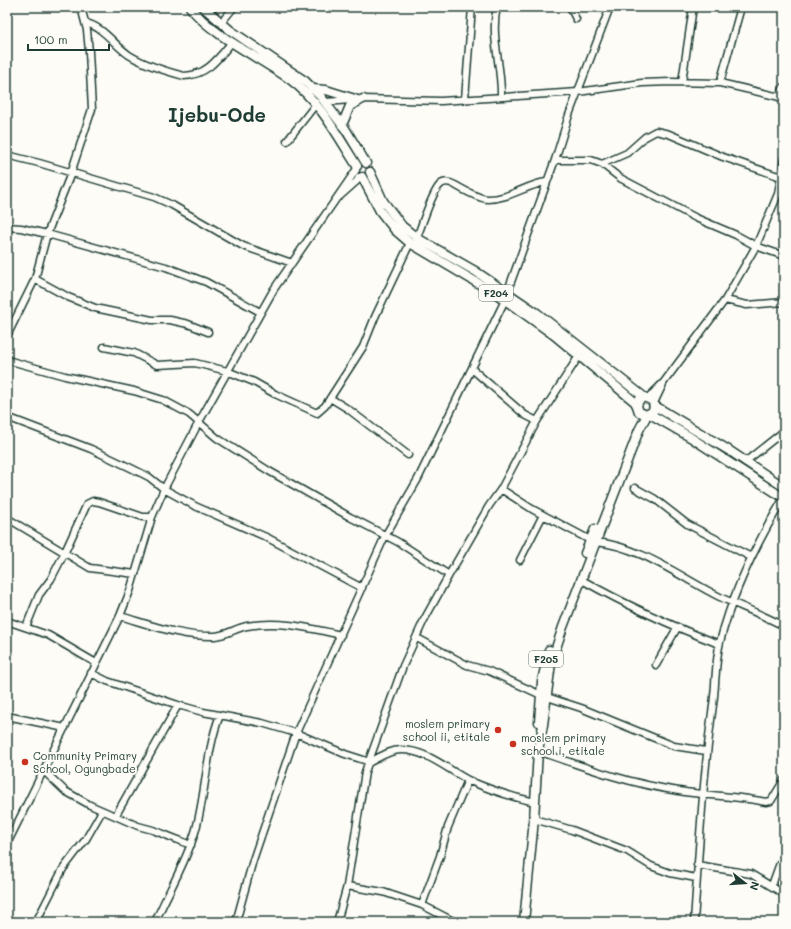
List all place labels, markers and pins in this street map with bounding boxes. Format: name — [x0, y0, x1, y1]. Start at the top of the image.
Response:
place label: moslem primary school ii, etitale — [403, 716, 490, 744]
marker: moslem primary school ii, etitale — [493, 725, 503, 735]
place label: moslem primary school i, etitale — [521, 730, 606, 758]
marker: moslem primary school i, etitale — [508, 739, 518, 749]
place label: Community Primary School, Ogungbade — [33, 748, 137, 776]
marker: Community Primary School, Ogungbade — [20, 757, 30, 767]

